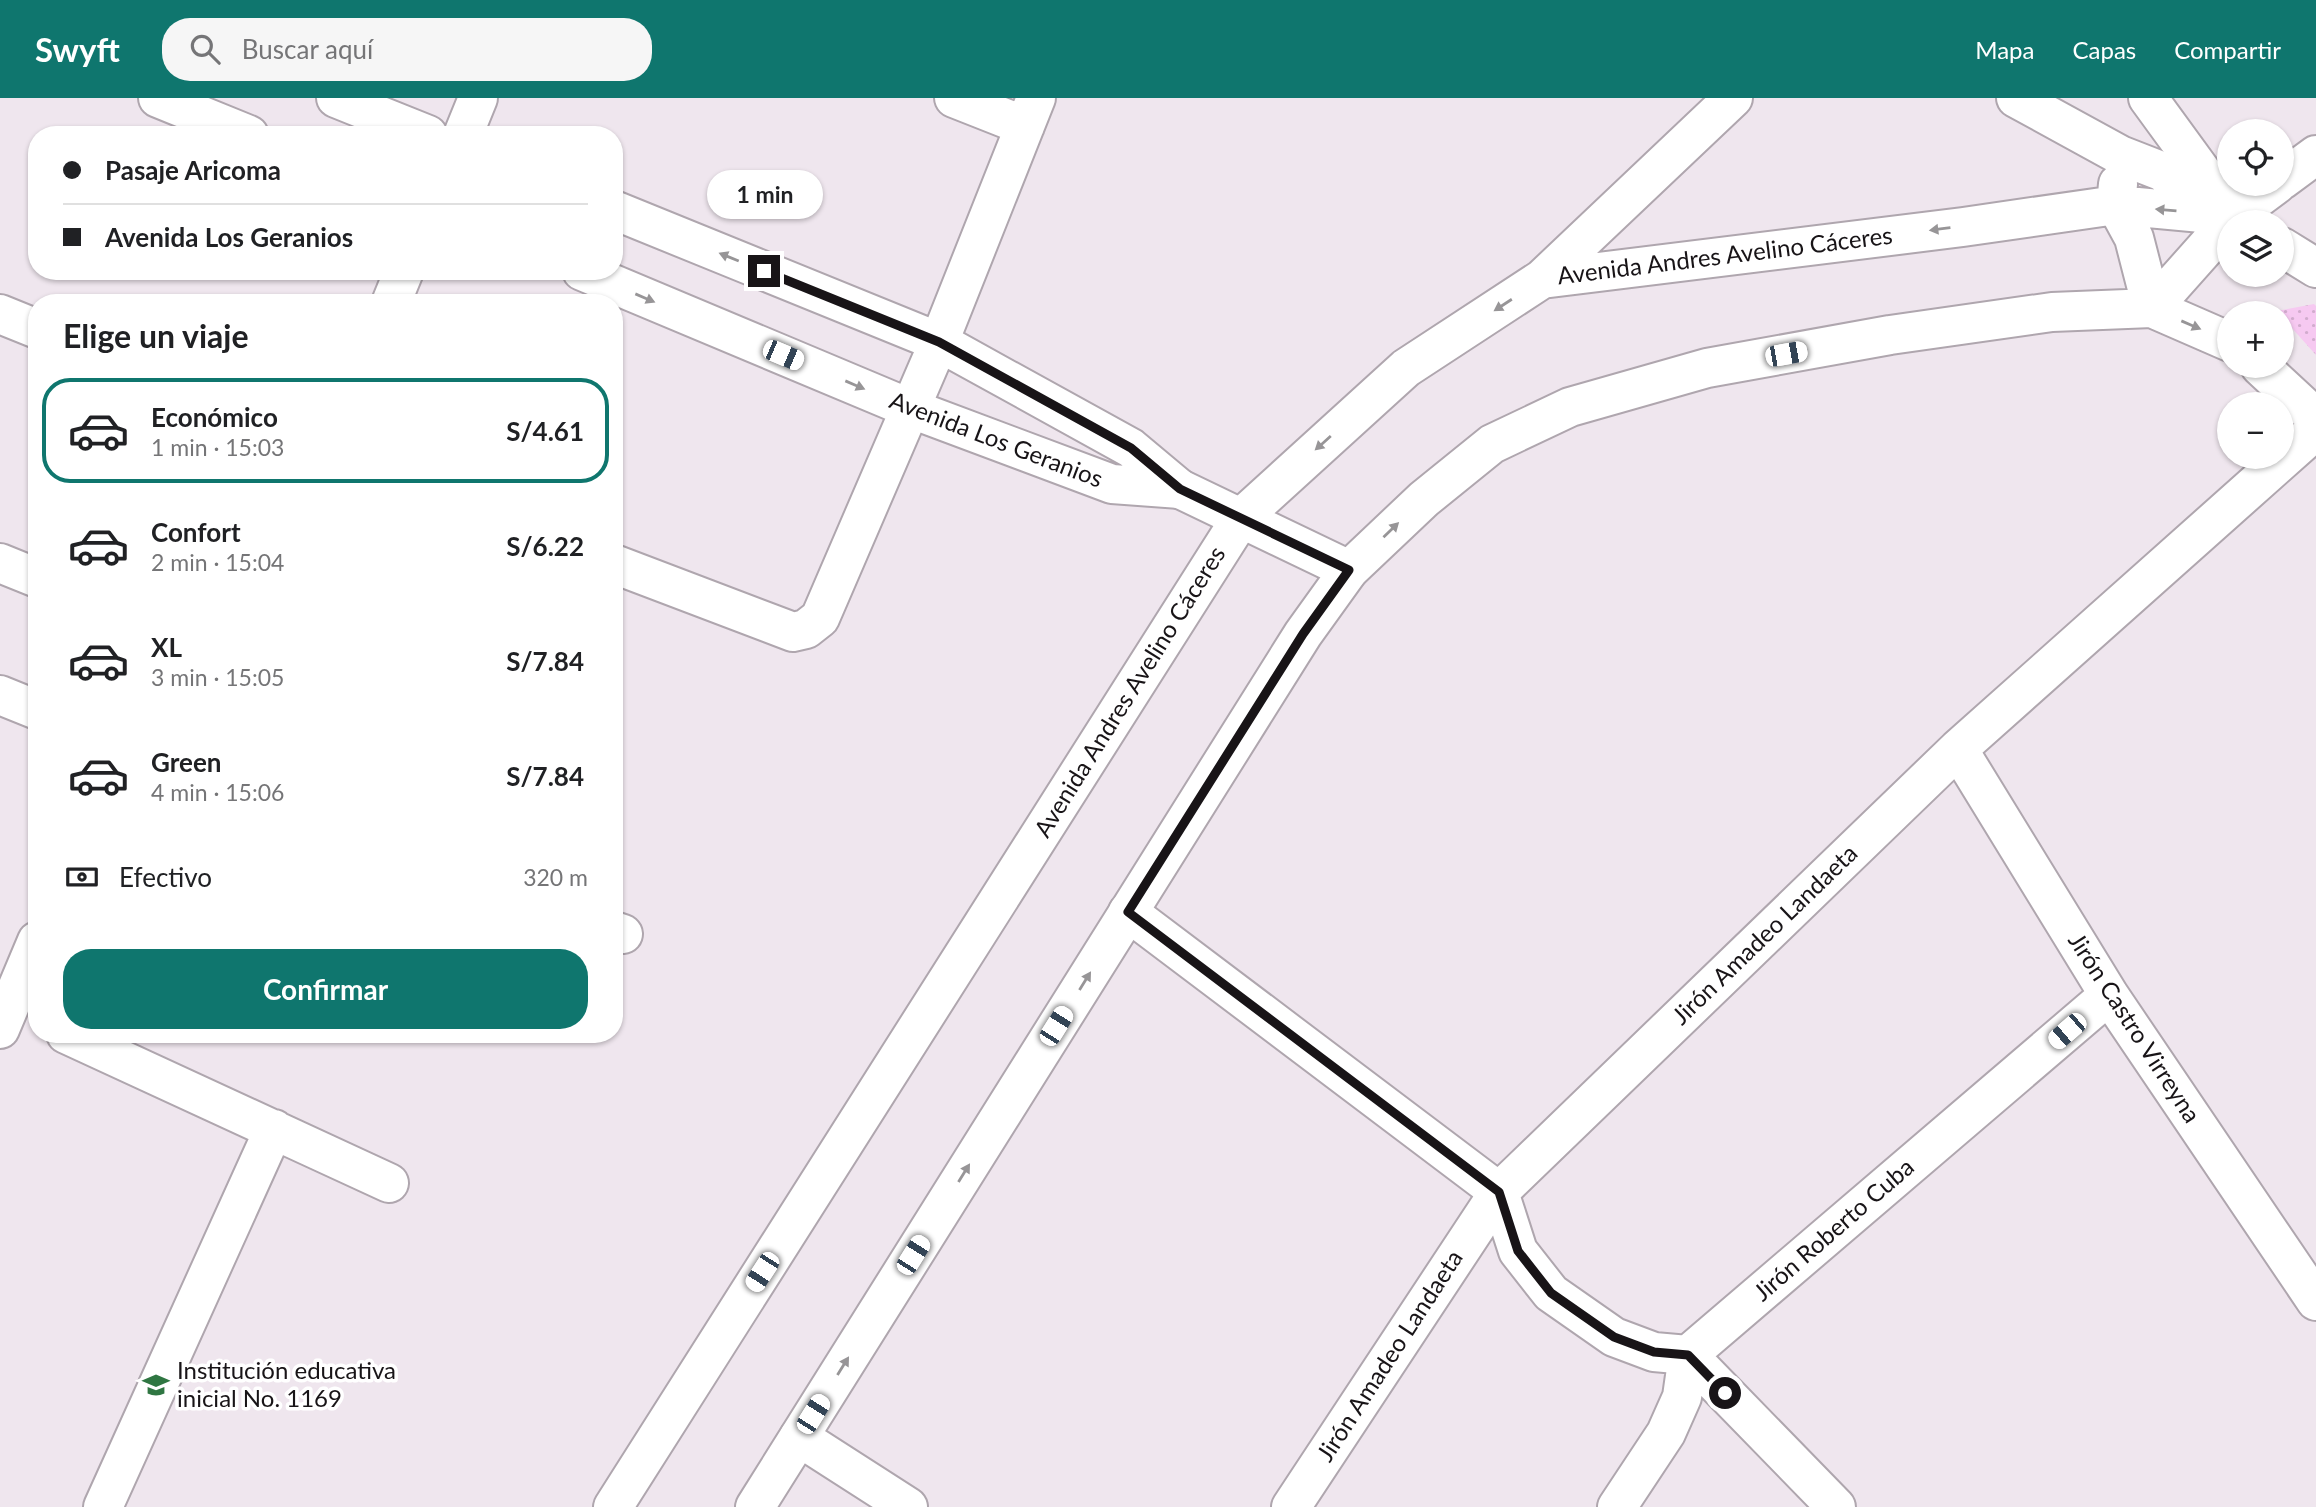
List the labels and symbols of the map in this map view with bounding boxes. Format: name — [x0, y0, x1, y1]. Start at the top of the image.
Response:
callout: 1 min — [706, 170, 822, 218]
one-way arrow — [2155, 204, 2177, 215]
street label: Avenida Andres Avelino Cáceres — [1556, 220, 1894, 289]
one-way arrow — [1929, 224, 1951, 235]
one-way arrow — [719, 251, 740, 262]
route end — [748, 255, 780, 287]
one-way arrow — [634, 292, 655, 303]
one-way arrow — [1493, 298, 1513, 311]
one-way arrow — [2180, 320, 2201, 331]
car — [760, 337, 807, 373]
car — [1764, 340, 1809, 368]
one-way arrow — [844, 380, 865, 391]
street label: Avenida Los Geranios — [886, 385, 1107, 493]
one-way arrow — [1314, 435, 1332, 451]
one-way arrow — [1382, 523, 1399, 539]
street label: Avenida Andres Avelino Cáceres — [1027, 540, 1230, 842]
street label: Jirón Amadeo Landaeta — [1665, 838, 1863, 1030]
street label: Jirón Castro Virreyna — [2063, 927, 2207, 1127]
one-way arrow — [1078, 971, 1091, 990]
car — [1036, 1003, 1077, 1049]
car — [2045, 1009, 2090, 1053]
street label: Jirón Roberto Cuba — [1747, 1151, 1919, 1306]
one-way arrow — [958, 1164, 971, 1183]
car — [893, 1232, 934, 1278]
street label: Jirón Amadeo Landaeta — [1310, 1244, 1468, 1466]
car — [742, 1249, 783, 1295]
place label: Institución educativa inicial No. 1169 — [177, 1355, 396, 1412]
one-way arrow — [837, 1357, 850, 1376]
school or university icon: Institución educativa inicial No. 1169 — [141, 1370, 171, 1400]
route start — [1709, 1377, 1741, 1409]
car — [793, 1391, 834, 1437]

